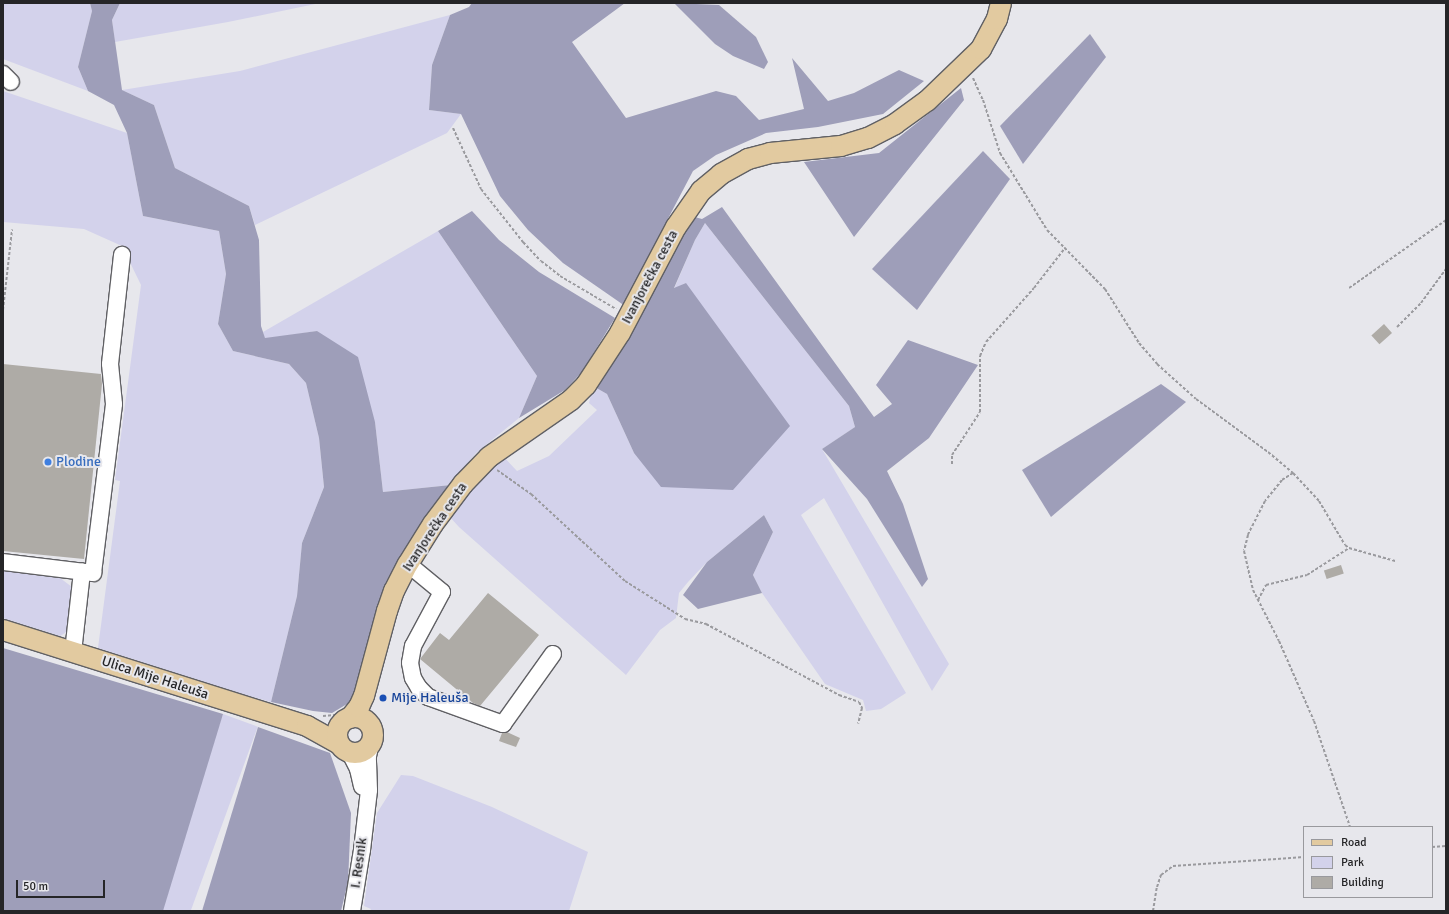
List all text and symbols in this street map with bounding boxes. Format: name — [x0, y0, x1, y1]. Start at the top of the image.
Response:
street label: Ivanjorečka cesta — [618, 227, 682, 327]
place label: Plodine — [56, 454, 101, 470]
marker: Plodine — [43, 457, 53, 467]
street label: Ivanjorečka cesta — [399, 479, 471, 575]
street label: Ulica Mije Haleuša — [99, 653, 211, 703]
place label: Mije Haleuša — [391, 690, 468, 706]
marker: Mije Haleuša — [378, 693, 388, 703]
legend — [1303, 826, 1433, 898]
text: Road — [1341, 835, 1367, 850]
street label: I. Resnik — [347, 837, 371, 889]
text: Park — [1341, 855, 1364, 870]
scale bar — [18, 872, 107, 898]
text: Building — [1341, 875, 1384, 890]
text: 50 m — [23, 879, 48, 894]

